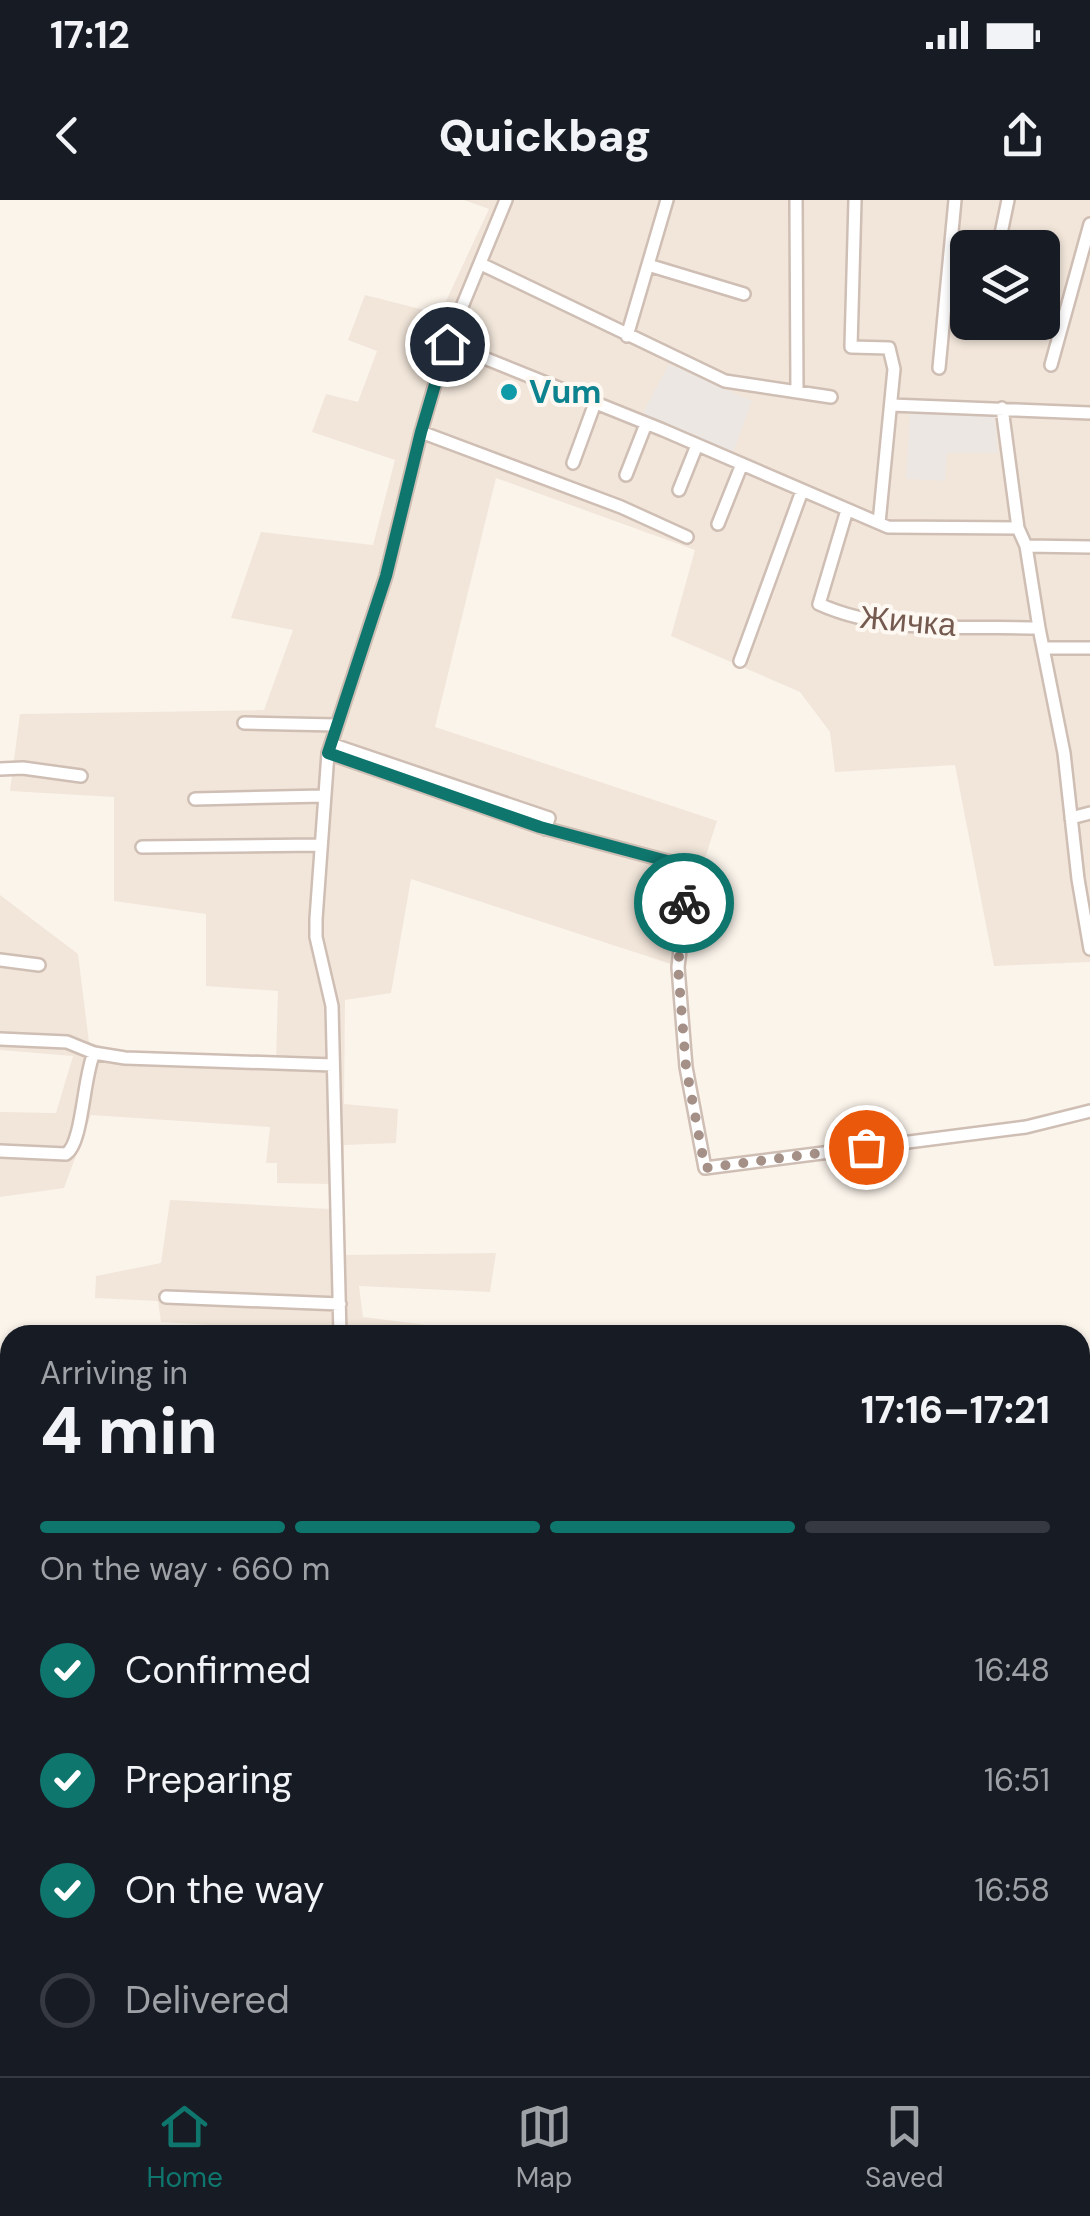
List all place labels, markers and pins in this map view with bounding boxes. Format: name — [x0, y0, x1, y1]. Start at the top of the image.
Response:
pin — [405, 302, 490, 387]
place label: Vum — [529, 371, 601, 413]
marker: Vum — [498, 381, 520, 403]
pin — [824, 1105, 909, 1190]

